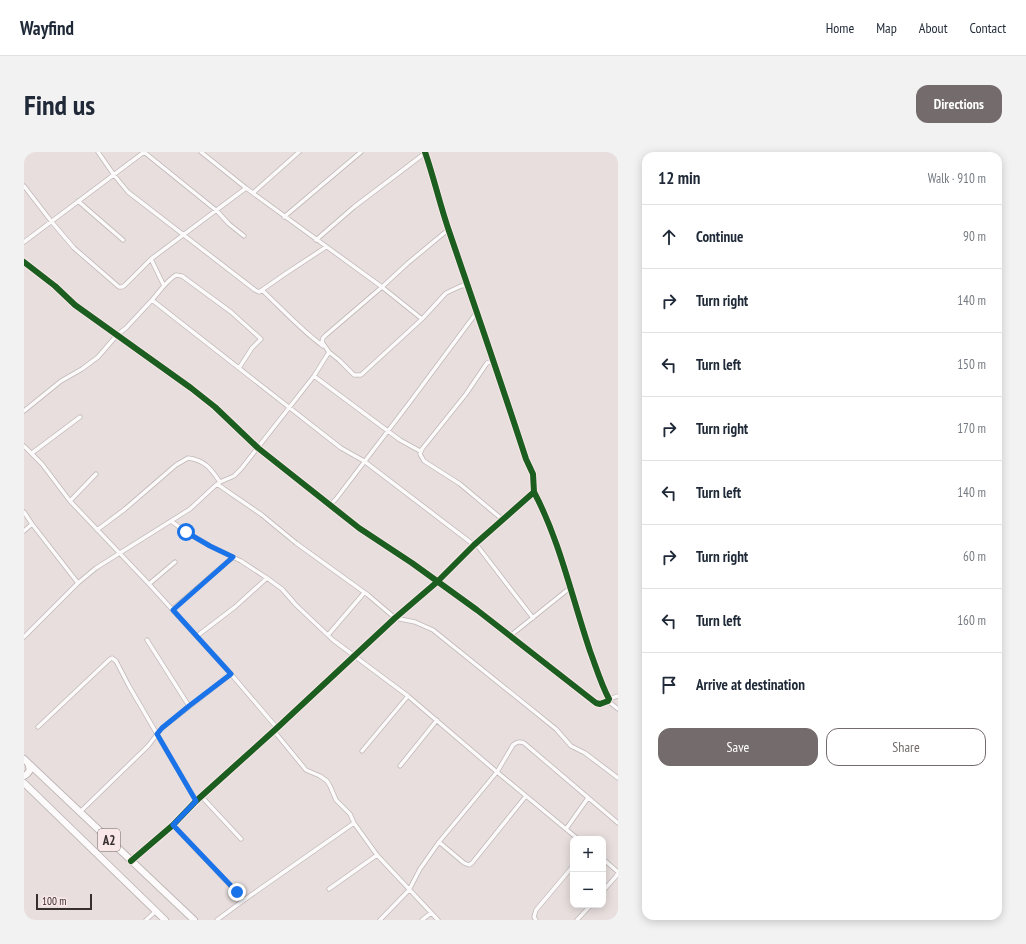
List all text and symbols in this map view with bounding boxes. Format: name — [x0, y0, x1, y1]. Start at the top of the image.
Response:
text: Wayfind — [20, 16, 74, 40]
text: Home — [826, 19, 854, 37]
text: Map — [876, 19, 897, 37]
text: About — [919, 19, 948, 37]
text: Contact — [970, 19, 1006, 37]
button: Directions — [916, 85, 1002, 123]
text: Find us — [24, 86, 95, 123]
text: 12 min — [658, 167, 700, 189]
text: Walk · 910 m — [928, 170, 986, 187]
icon: ahead — [658, 226, 680, 248]
text: Continue — [696, 227, 743, 246]
text: 90 m — [963, 228, 986, 245]
icon: right — [658, 290, 680, 312]
text: Turn right — [696, 291, 748, 310]
text: 140 m — [957, 292, 986, 309]
icon: left — [658, 354, 680, 376]
text: Turn left — [696, 355, 741, 374]
text: 150 m — [957, 356, 986, 373]
icon: right — [658, 418, 680, 440]
text: Turn right — [696, 419, 748, 438]
text: 170 m — [957, 420, 986, 437]
icon: left — [658, 482, 680, 504]
text: Turn left — [696, 483, 741, 502]
text: 140 m — [957, 484, 986, 501]
route start — [177, 523, 195, 541]
icon: right — [658, 546, 680, 568]
text: Turn right — [696, 547, 748, 566]
text: 60 m — [963, 548, 986, 565]
icon: left — [658, 610, 680, 632]
text: Turn left — [696, 611, 741, 630]
text: 160 m — [957, 612, 986, 629]
icon: arrive — [658, 674, 680, 696]
text: Arrive at destination — [696, 675, 805, 694]
button: Save — [658, 728, 818, 766]
button: Share — [826, 728, 986, 766]
road number: A2 — [98, 829, 120, 851]
map controls — [570, 836, 606, 908]
button: + — [570, 836, 606, 872]
button: − — [570, 872, 606, 908]
route end — [228, 883, 246, 901]
scale bar — [36, 892, 92, 911]
text: 100 m — [42, 894, 66, 908]

